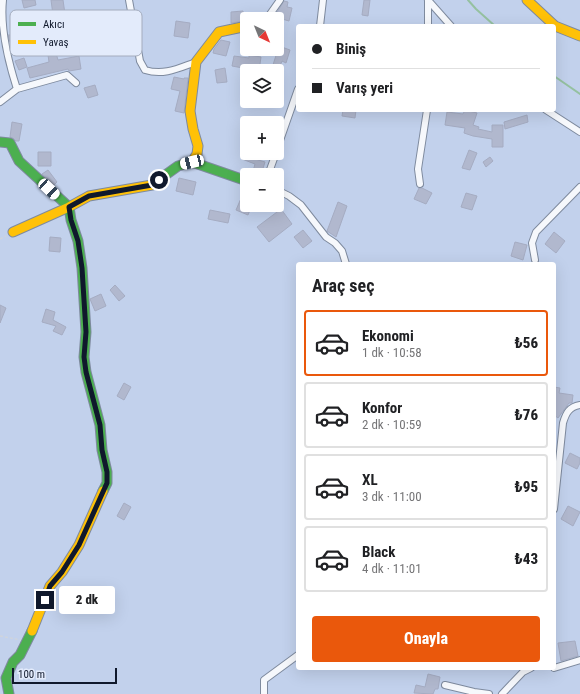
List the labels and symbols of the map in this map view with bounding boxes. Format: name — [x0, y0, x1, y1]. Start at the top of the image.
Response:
legend — [10, 10, 142, 56]
north arrow — [240, 12, 284, 56]
text: Akıcı — [43, 18, 65, 31]
text: Yavaş — [43, 36, 68, 49]
car — [179, 153, 205, 171]
route start — [150, 171, 168, 189]
car — [36, 176, 62, 202]
callout: 2 dk — [59, 586, 115, 614]
route end — [36, 591, 54, 609]
scale bar — [12, 666, 117, 685]

